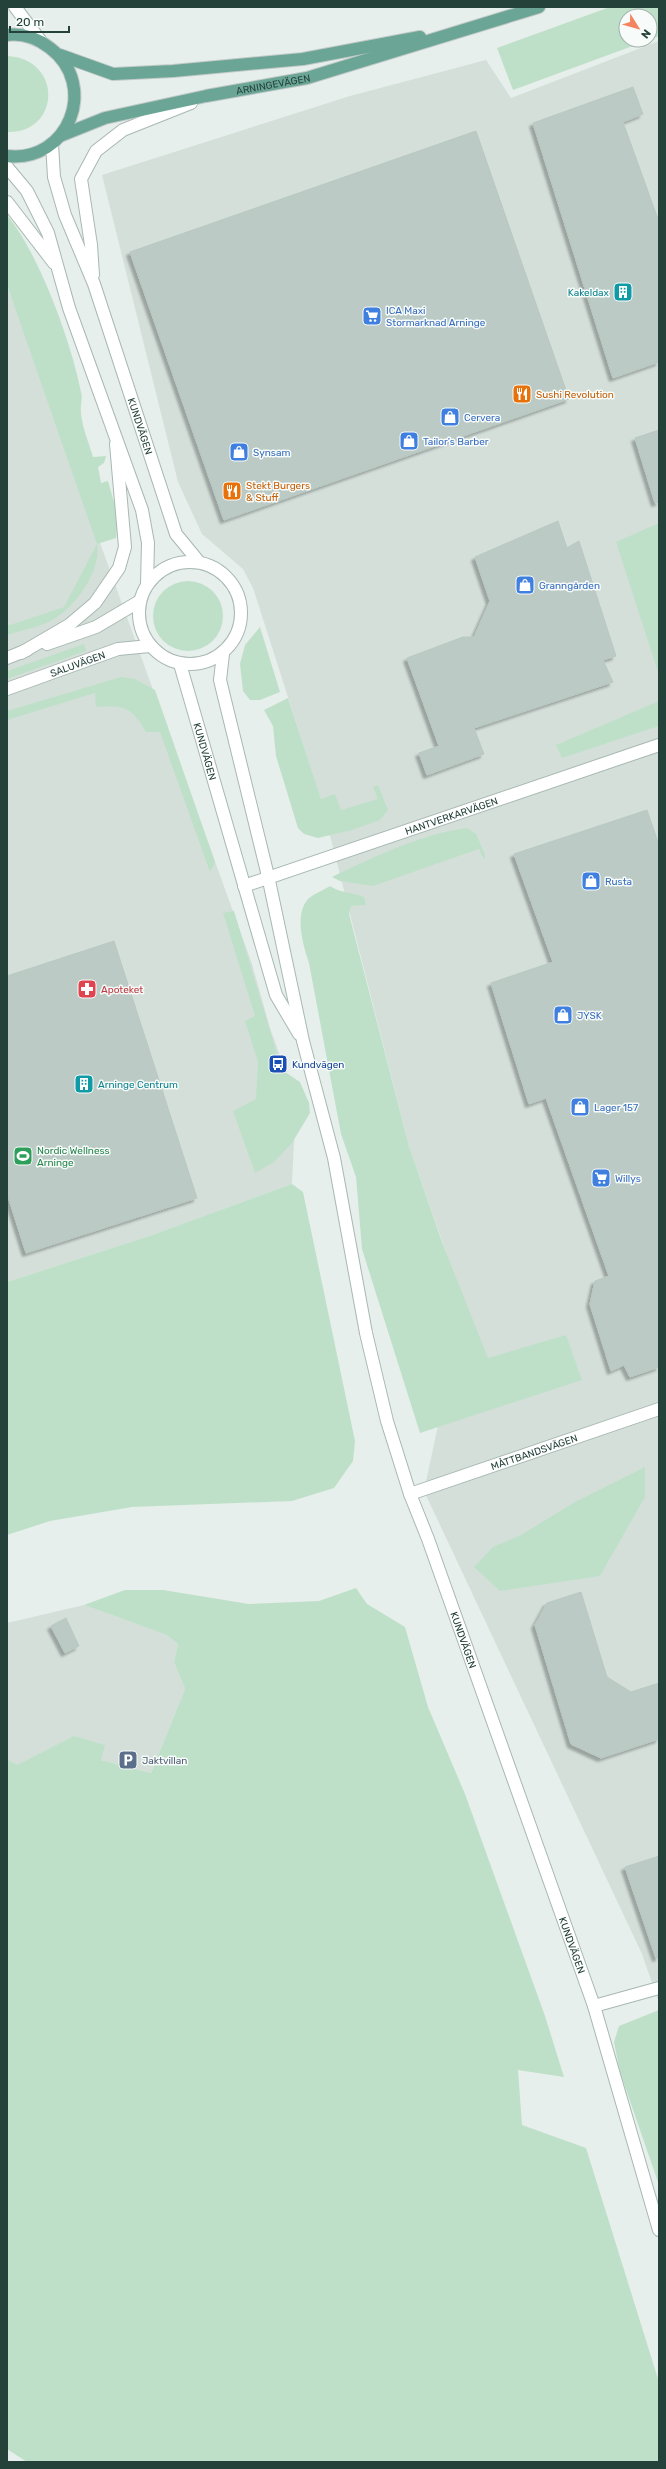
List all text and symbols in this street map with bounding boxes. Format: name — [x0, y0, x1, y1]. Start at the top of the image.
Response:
scale bar — [10, 8, 69, 34]
north arrow — [618, 8, 658, 48]
text: 20 m — [16, 15, 44, 29]
text: N — [638, 27, 653, 41]
street label: ARNINGEVÄGEN — [235, 73, 311, 98]
building icon: Kakeldax — [612, 281, 634, 303]
place label: Kakeldax — [568, 287, 610, 299]
supermarket icon: ICA Maxi Stormarknad Arninge — [361, 305, 383, 327]
place label: ICA Maxi Stormarknad Arninge — [386, 305, 486, 329]
restaurant icon: Sushi Revolution — [511, 383, 533, 405]
place label: Sushi Revolution — [536, 389, 614, 401]
street label: KUNDVÄGEN — [125, 396, 155, 456]
shop icon: Cervera — [439, 406, 461, 428]
place label: Cervera — [464, 412, 500, 424]
shop icon: Tailor’s Barber — [398, 430, 420, 452]
place label: Tailor’s Barber — [423, 436, 489, 448]
shop icon: Synsam — [228, 441, 250, 463]
place label: Synsam — [253, 447, 290, 459]
restaurant icon: Stekt Burgers & Stuff — [221, 480, 243, 502]
place label: Stekt Burgers & Stuff — [246, 480, 310, 504]
shop icon: Granngården — [514, 574, 536, 596]
place label: Granngården — [539, 580, 600, 592]
street label: SALUVÄGEN — [49, 649, 107, 680]
street label: KUNDVÄGEN — [190, 722, 218, 782]
street label: HANTVERKARVÄGEN — [404, 795, 500, 838]
shop icon: Rusta — [580, 870, 602, 892]
place label: Rusta — [605, 876, 632, 888]
pharmacy icon: Apoteket — [76, 978, 98, 1000]
place label: Apoteket — [101, 984, 143, 996]
shop icon: JYSK — [552, 1004, 574, 1026]
place label: JYSK — [577, 1010, 602, 1022]
bus stop icon: Kundvägen — [267, 1053, 289, 1075]
place label: Kundvägen — [292, 1059, 344, 1071]
building icon: Arninge Centrum — [73, 1073, 95, 1095]
place label: Arninge Centrum — [98, 1079, 178, 1091]
shop icon: Lager 157 — [569, 1096, 591, 1118]
place label: Lager 157 — [594, 1102, 638, 1114]
sports icon: Nordic Wellness Arninge — [12, 1145, 34, 1167]
place label: Nordic Wellness Arninge — [37, 1145, 110, 1169]
supermarket icon: Willys — [590, 1167, 612, 1189]
place label: Willys — [615, 1173, 641, 1185]
street label: MÅTTBANDSVÄGEN — [489, 1432, 579, 1473]
street label: KUNDVÄGEN — [447, 1610, 478, 1670]
parking icon: Jaktvillan — [117, 1749, 139, 1771]
place label: Jaktvillan — [142, 1755, 187, 1767]
street label: KUNDVÄGEN — [556, 1916, 587, 1975]

